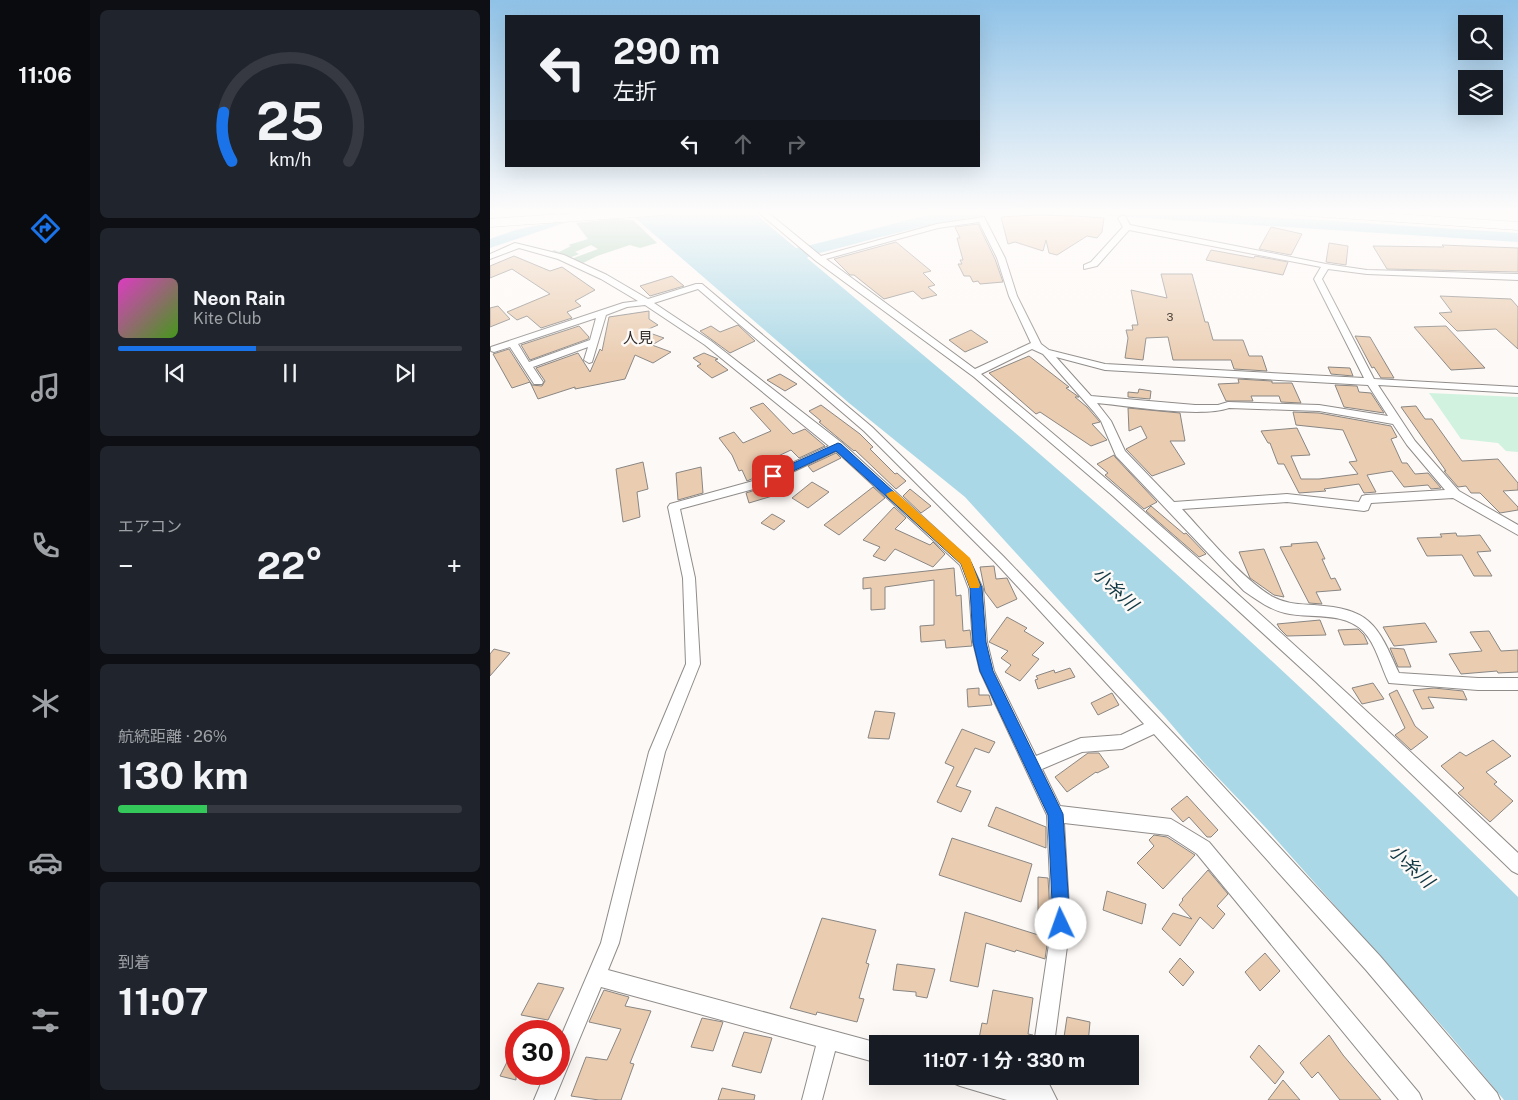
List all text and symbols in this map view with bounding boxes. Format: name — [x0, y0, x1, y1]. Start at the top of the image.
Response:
map controls — [1458, 15, 1503, 115]
button: search — [1458, 15, 1503, 60]
text: 290 m — [613, 31, 720, 72]
icon: left — [530, 35, 595, 100]
text: 11:06 — [18, 62, 72, 88]
button: layers — [1458, 70, 1503, 115]
text: 左折 — [613, 78, 657, 104]
text: 25 — [256, 91, 324, 152]
icon: left — [676, 130, 704, 158]
icon: ahead — [729, 130, 757, 158]
icon: right — [782, 130, 810, 158]
text: km/h — [269, 149, 311, 170]
icon: directions — [28, 211, 63, 246]
text: Neon Rain — [193, 287, 285, 309]
text: Kite Club — [193, 309, 261, 328]
house number: 3 — [1167, 311, 1174, 323]
district label: 人見 — [623, 329, 653, 346]
icon: previous — [161, 359, 189, 387]
icon: pause — [276, 359, 304, 387]
icon: next — [391, 359, 419, 387]
icon: music — [28, 370, 63, 405]
pin — [752, 455, 794, 497]
icon: arrive — [759, 462, 787, 490]
text: エアコン — [118, 517, 182, 536]
icon: phone — [28, 528, 63, 563]
text: 22° — [257, 543, 323, 588]
text: − — [118, 549, 134, 582]
text: + — [446, 549, 462, 582]
water label: 小糸川 — [1088, 563, 1144, 616]
icon: climate — [28, 686, 63, 721]
text: 航続距離 · 26% — [118, 727, 227, 746]
text: 130 km — [118, 753, 249, 798]
water label: 小糸川 — [1384, 840, 1440, 893]
icon: car — [28, 845, 63, 880]
position arrow — [1034, 897, 1086, 949]
text: 到着 — [118, 953, 150, 972]
text: 11:07 — [118, 979, 208, 1024]
icon: filters — [28, 1003, 63, 1038]
speed limit sign: 30 — [505, 1020, 570, 1085]
text: 11:07 · 1 分 · 330 m — [923, 1049, 1085, 1071]

